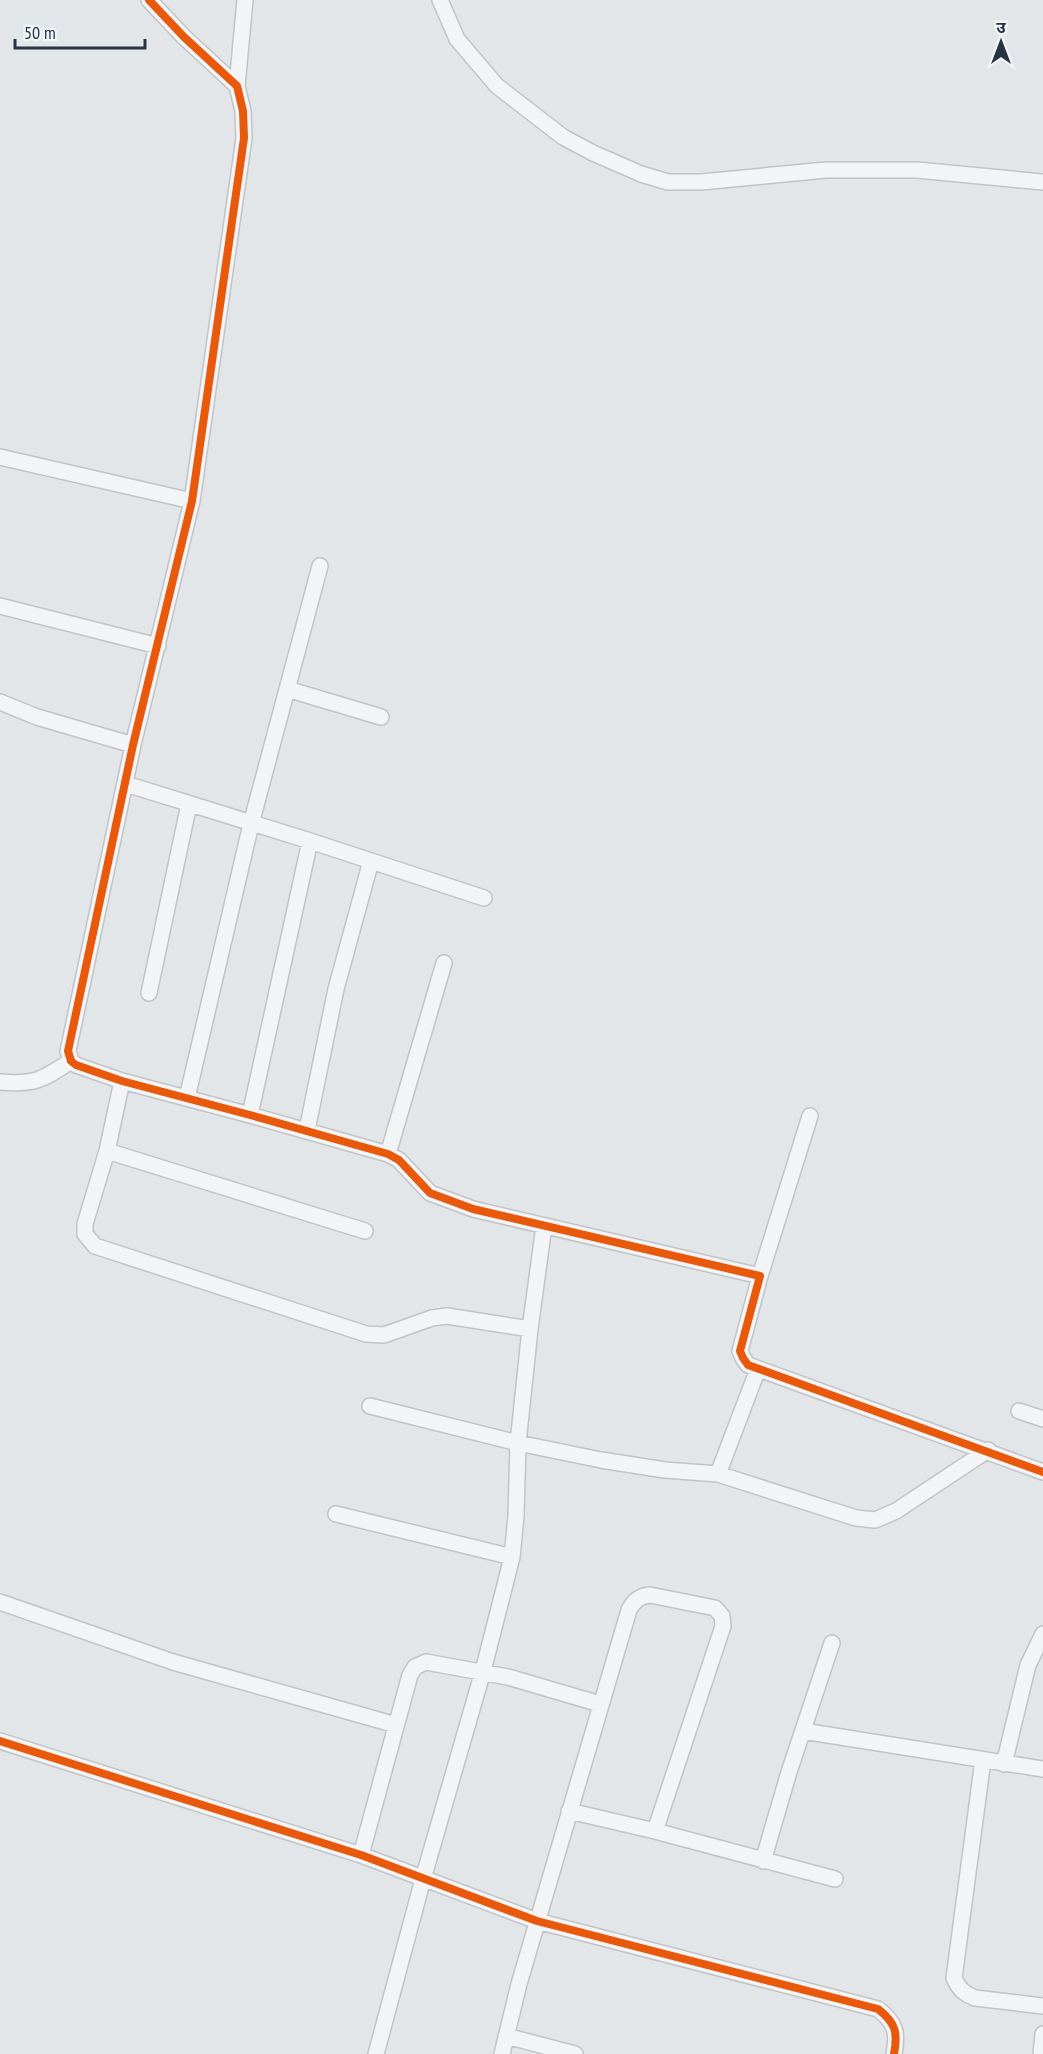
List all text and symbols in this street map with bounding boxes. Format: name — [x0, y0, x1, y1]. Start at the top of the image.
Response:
scale bar — [15, 12, 146, 50]
north arrow — [971, 12, 1031, 72]
text: उ — [996, 17, 1006, 37]
text: 50 m — [24, 21, 56, 44]

